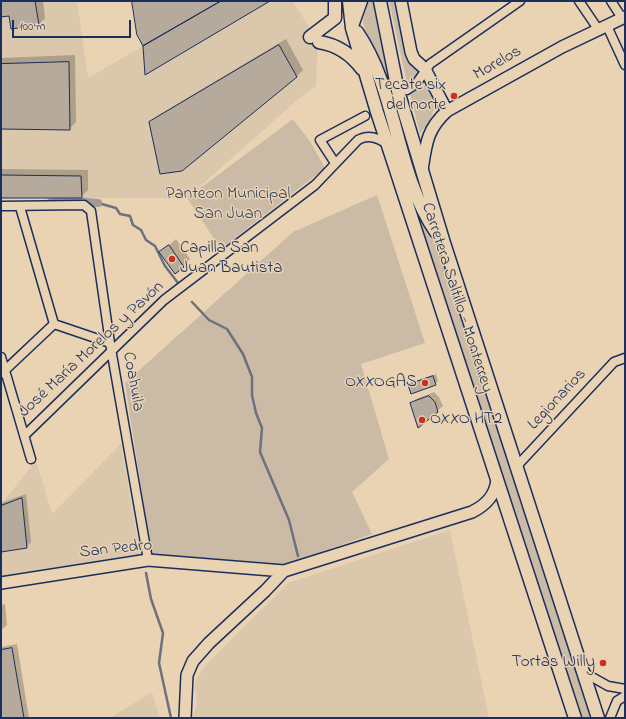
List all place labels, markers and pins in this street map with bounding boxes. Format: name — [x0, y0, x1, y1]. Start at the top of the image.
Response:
place label: Tecate six del norte — [375, 76, 446, 116]
marker: Tecate six del norte — [449, 91, 459, 101]
place label: Capilla San Juan Bautista — [180, 239, 282, 279]
marker: Capilla San Juan Bautista — [167, 254, 177, 264]
place label: OXXOGAS — [345, 373, 417, 393]
marker: OXXOGAS — [420, 378, 430, 388]
place label: OXXO HT2 — [430, 410, 502, 430]
marker: OXXO HT2 — [417, 415, 427, 425]
place label: Tortas Willy — [512, 653, 595, 673]
marker: Tortas Willy — [598, 658, 608, 668]

